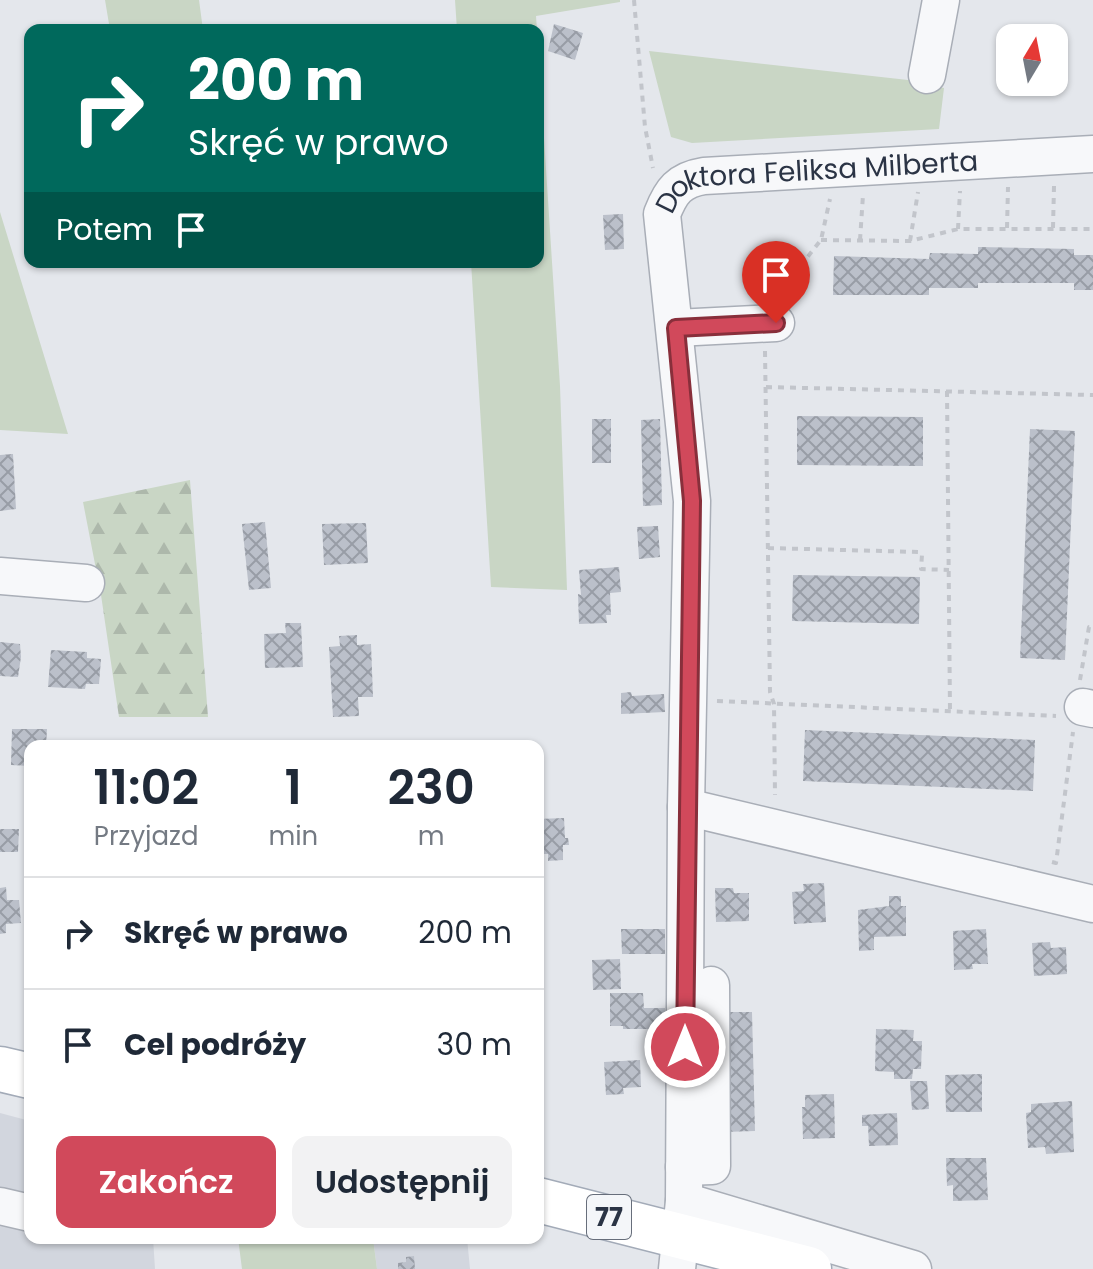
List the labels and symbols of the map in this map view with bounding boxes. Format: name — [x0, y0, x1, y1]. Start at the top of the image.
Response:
north arrow — [996, 24, 1068, 96]
street label: Doktora Feliksa Milberta — [646, 142, 979, 220]
pin — [742, 241, 810, 323]
position arrow — [643, 1005, 727, 1089]
road number: 77 — [587, 1195, 631, 1239]

